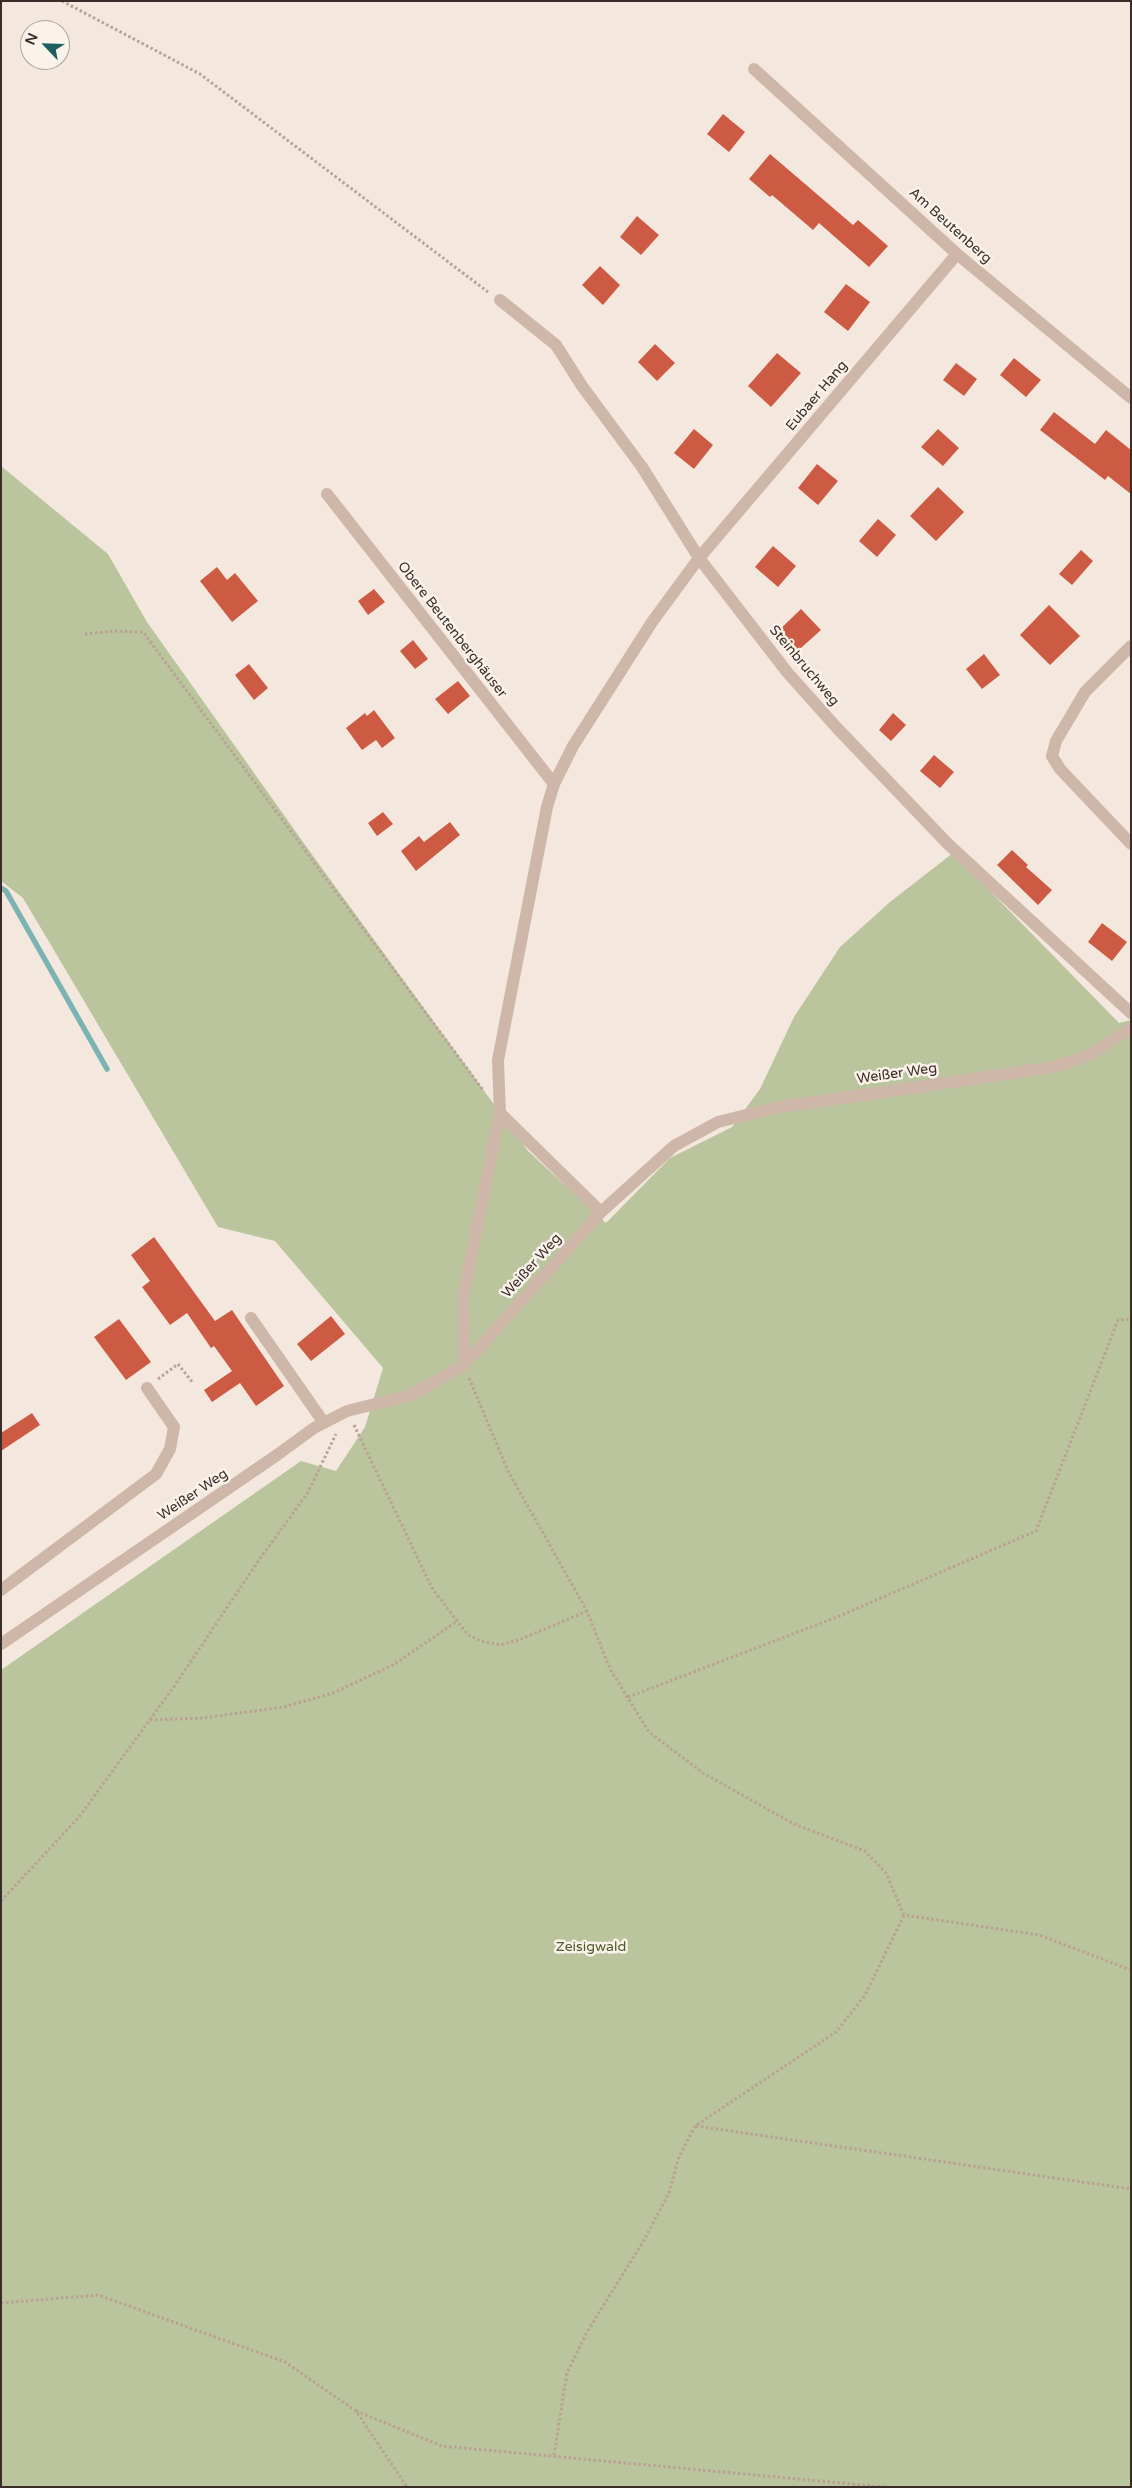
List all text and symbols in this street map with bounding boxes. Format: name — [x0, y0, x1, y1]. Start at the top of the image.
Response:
north arrow — [20, 20, 70, 70]
text: N — [22, 31, 42, 48]
street label: Am Beutenberg — [905, 185, 995, 267]
street label: Eubaer Hang — [783, 357, 851, 435]
street label: Obere Beutenberghäuser — [394, 559, 510, 701]
street label: Steinbruchweg — [765, 622, 843, 710]
street label: Weißer Weg — [856, 1060, 938, 1088]
street label: Weißer Weg — [499, 1230, 565, 1302]
street label: Weißer Weg — [155, 1465, 231, 1525]
park label: Zeisigwald — [556, 1939, 626, 1955]

